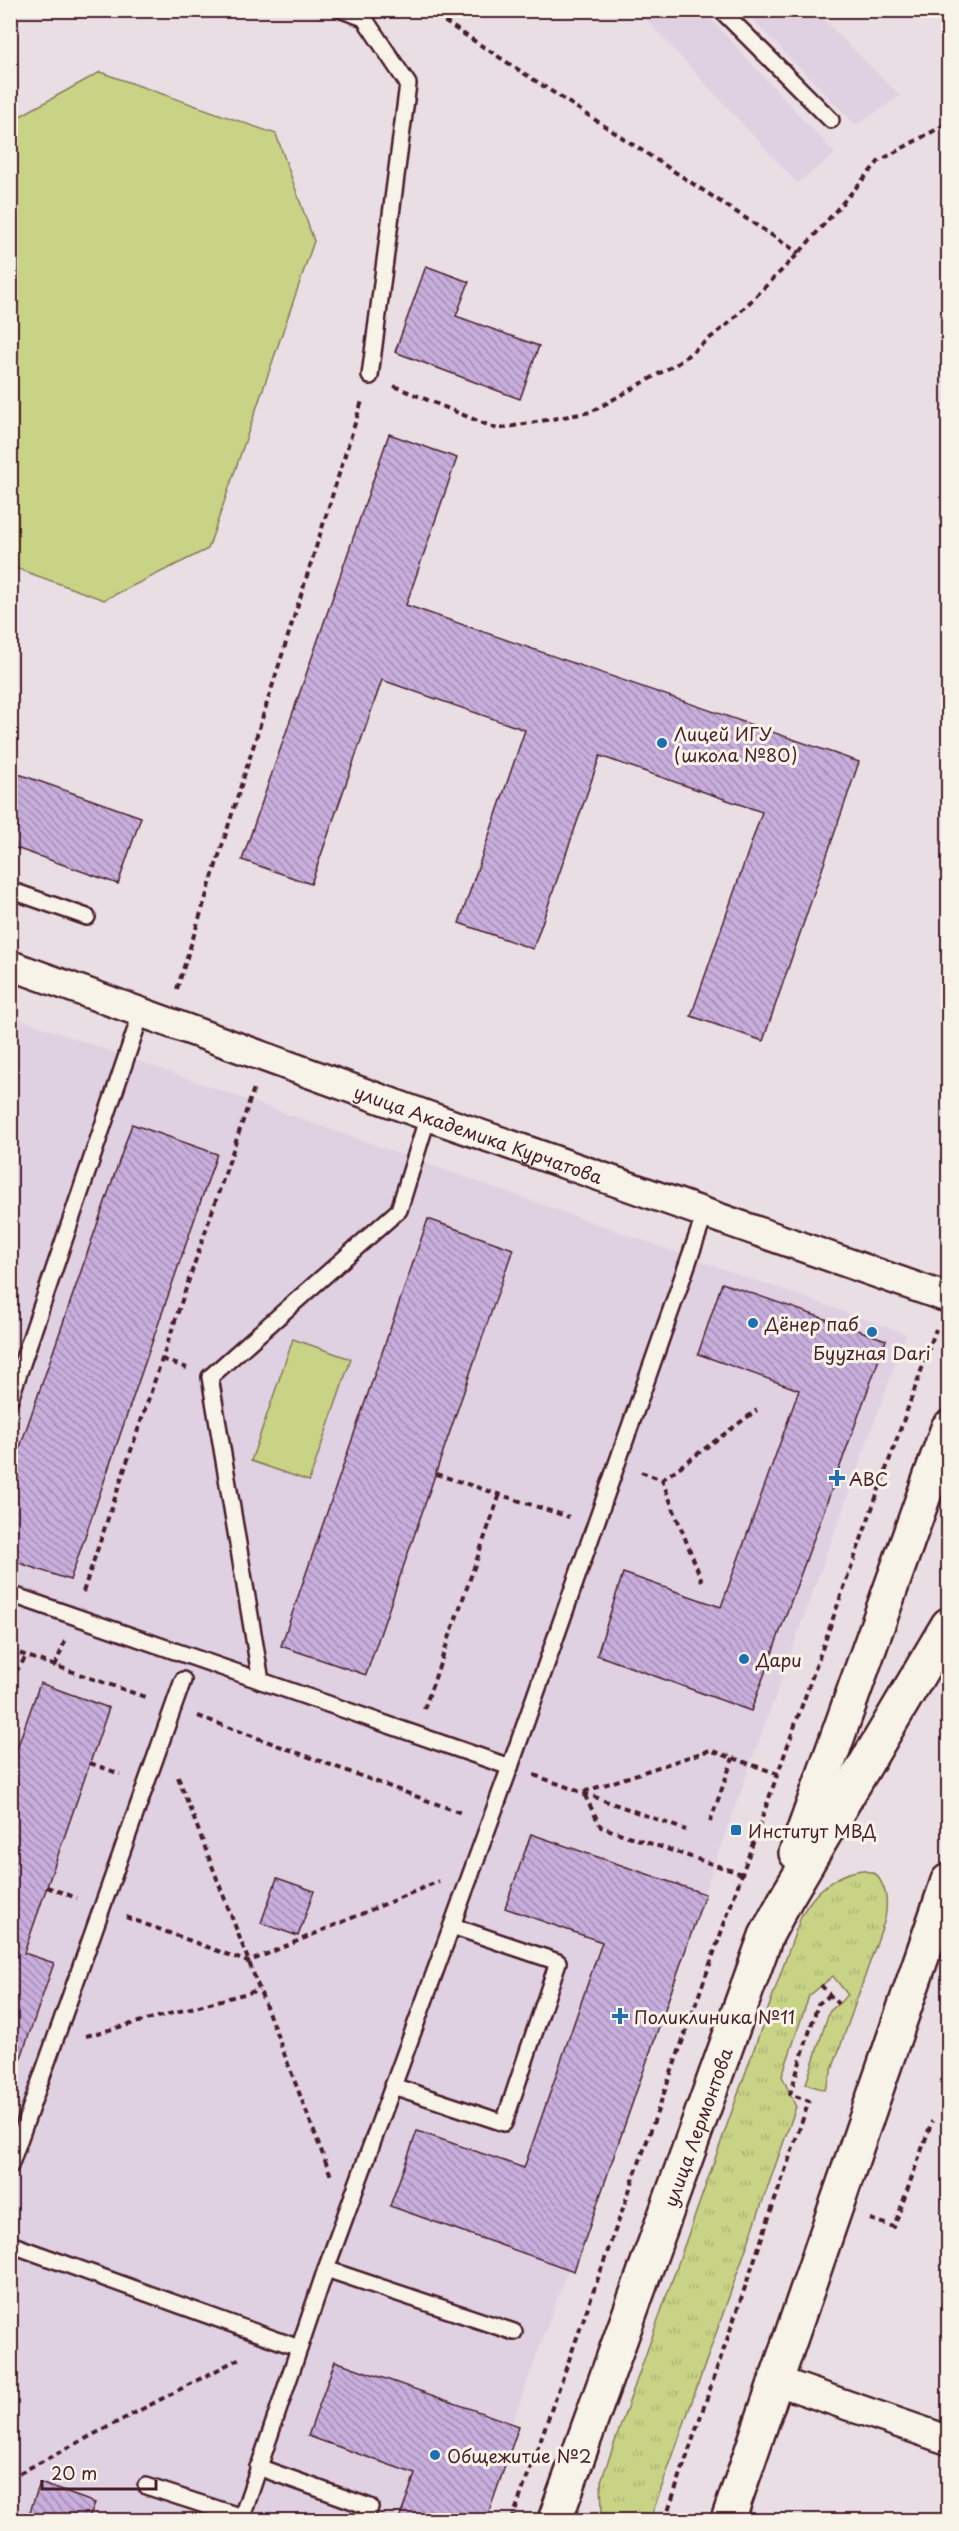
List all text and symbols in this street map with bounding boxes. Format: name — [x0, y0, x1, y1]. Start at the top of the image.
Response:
place label: Лицей ИГУ (школа №80) — [674, 720, 797, 768]
marker: Лицей ИГУ (школа №80) — [655, 736, 669, 750]
street label: улица Академика Курчатова — [351, 1077, 607, 1190]
place label: Дёнер паб — [764, 1310, 859, 1337]
marker: Дёнер паб — [746, 1316, 760, 1330]
marker: Бууzная Dari — [865, 1325, 879, 1339]
place label: Бууzная Dari — [813, 1339, 931, 1366]
place label: ABC — [849, 1465, 888, 1492]
marker: ABC — [830, 1471, 844, 1485]
place label: Дари — [755, 1646, 802, 1673]
marker: Дари — [737, 1652, 751, 1666]
place label: Институт МВД — [748, 1817, 877, 1844]
marker: Институт МВД — [729, 1823, 743, 1837]
place label: Поликлиника №11 — [634, 2003, 795, 2030]
marker: Поликлиника №11 — [611, 2007, 629, 2025]
street label: улица Лермонтова — [656, 2043, 738, 2210]
place label: Общежитие №2 — [447, 2442, 591, 2469]
marker: Общежитие №2 — [428, 2448, 442, 2462]
scale bar — [42, 2453, 156, 2491]
text: 20 m — [51, 2459, 97, 2486]

